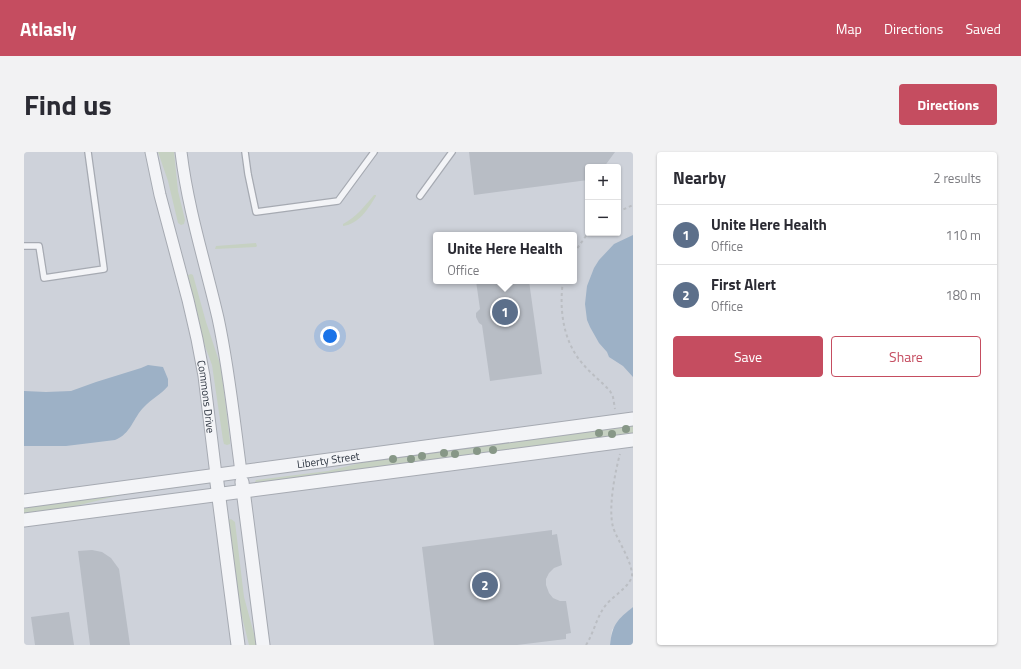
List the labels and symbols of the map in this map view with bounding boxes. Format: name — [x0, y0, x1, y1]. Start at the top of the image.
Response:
pin: 1 — [492, 297, 518, 327]
your location — [320, 326, 340, 346]
street label: Commons Drive — [193, 359, 219, 434]
street label: Liberty Street — [296, 448, 361, 472]
pin: 2 — [472, 570, 498, 600]

